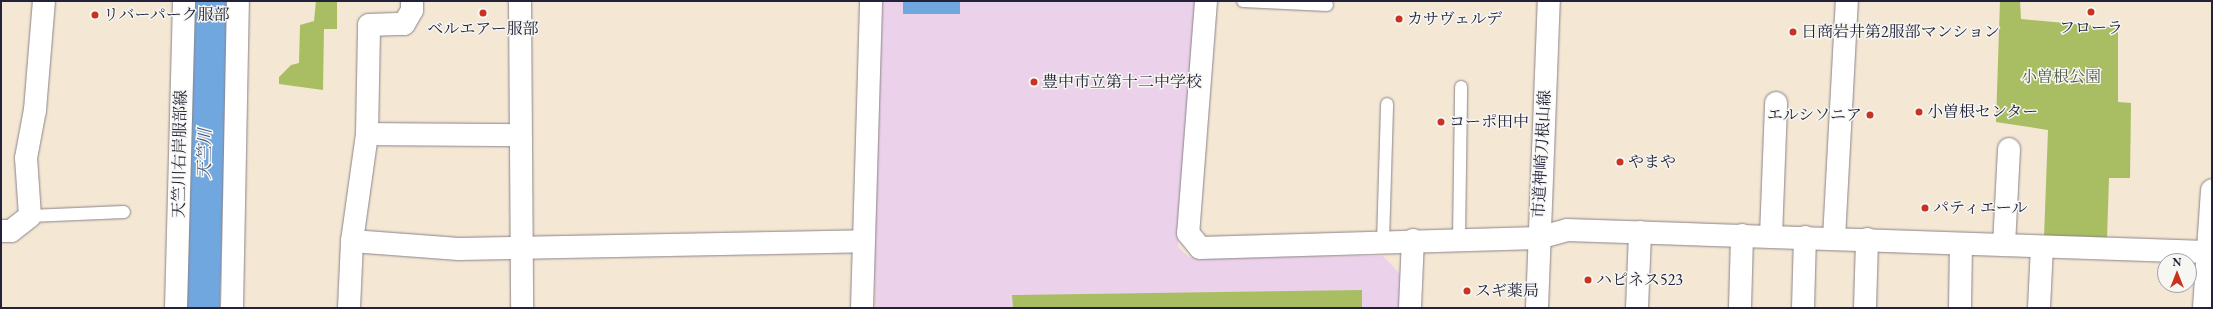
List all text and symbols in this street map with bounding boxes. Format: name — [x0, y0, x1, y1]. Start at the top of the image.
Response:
place label: リバーパーク服部 — [103, 5, 231, 25]
marker: フローラ — [2086, 7, 2096, 17]
marker: ベルエアー服部 — [478, 8, 488, 18]
place label: カサヴェルデ — [1407, 9, 1503, 29]
marker: リバーパーク服部 — [90, 10, 100, 20]
marker: カサヴェルデ — [1394, 14, 1404, 24]
place label: フローラ — [2059, 18, 2123, 38]
place label: ベルエアー服部 — [427, 19, 539, 39]
place label: 日商岩井第2服部マンション — [1801, 22, 2001, 42]
marker: 日商岩井第2服部マンション — [1788, 27, 1798, 37]
park label: 小曽根公園 — [2021, 67, 2101, 87]
place label: 豊中市立第十二中学校 — [1042, 72, 1202, 92]
marker: 豊中市立第十二中学校 — [1029, 77, 1039, 87]
street label: 天竺川右岸服部線 — [169, 90, 191, 218]
street label: 市道神崎刀根山線 — [1529, 90, 1555, 218]
place label: 小曽根センター — [1927, 102, 2039, 122]
place label: エルシソニア — [1766, 105, 1862, 125]
marker: 小曽根センター — [1914, 107, 1924, 117]
marker: エルシソニア — [1865, 110, 1875, 120]
place label: コーポ田中 — [1449, 112, 1529, 132]
marker: コーポ田中 — [1436, 117, 1446, 127]
water label: 天竺川 — [194, 128, 216, 180]
place label: やまや — [1628, 152, 1676, 172]
marker: やまや — [1615, 157, 1625, 167]
place label: パティエール — [1933, 198, 2029, 218]
marker: パティエール — [1920, 203, 1930, 213]
north arrow — [2157, 253, 2197, 293]
text: N — [2173, 255, 2181, 269]
place label: ハピネス523 — [1596, 270, 1683, 290]
marker: ハピネス523 — [1583, 275, 1593, 285]
place label: スギ薬局 — [1475, 281, 1539, 301]
marker: スギ薬局 — [1462, 286, 1472, 296]

